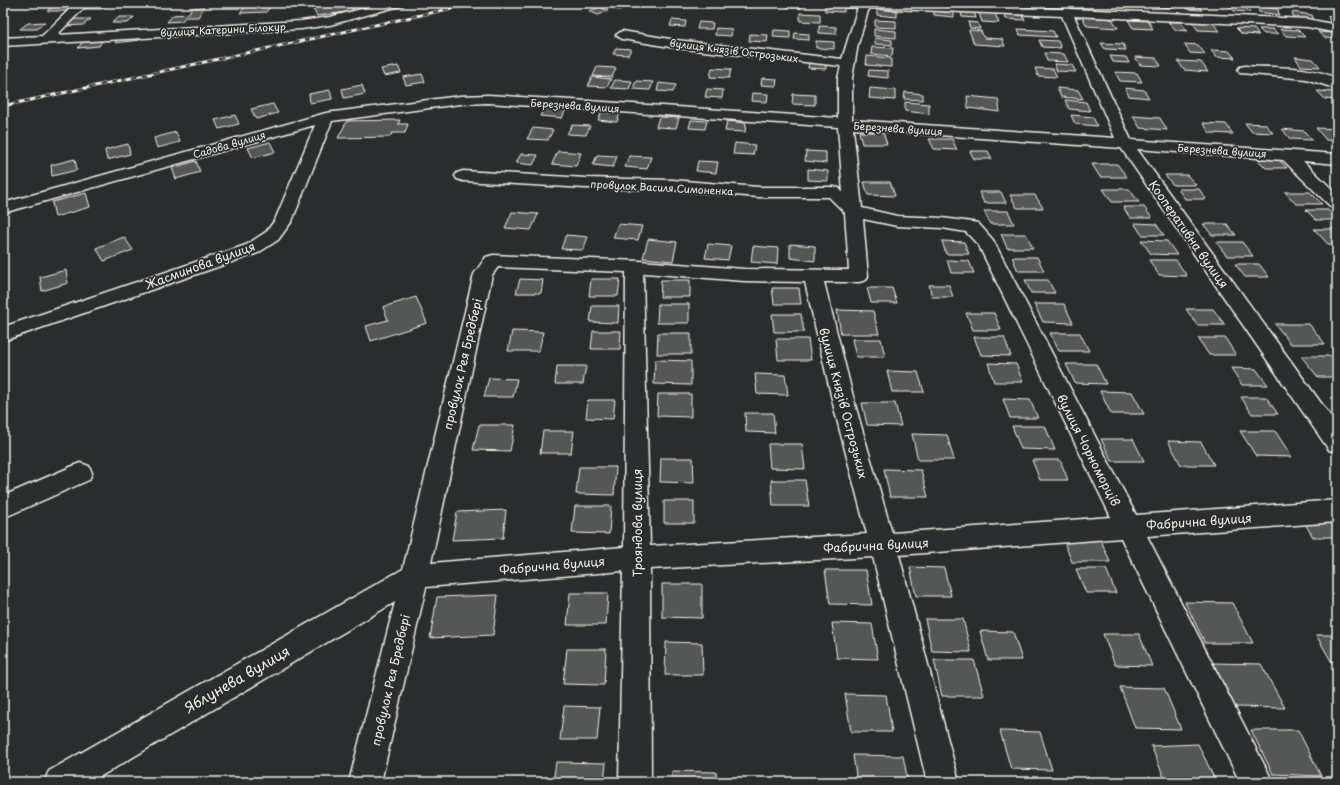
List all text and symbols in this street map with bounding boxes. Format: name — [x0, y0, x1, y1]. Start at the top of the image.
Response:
street label: вулиця Катерини Білокур — [160, 18, 286, 40]
street label: вулиця Князів Острозьких — [669, 35, 800, 65]
street label: Березнева вулиця — [530, 94, 620, 116]
street label: Березнева вулиця — [853, 117, 943, 139]
street label: Садова вулиця — [191, 126, 267, 162]
street label: Березнева вулиця — [1177, 139, 1267, 161]
street label: провулок Василя Симоненка — [590, 176, 735, 199]
street label: Кооперативна вулиця — [1145, 176, 1233, 292]
street label: Жасминова вулиця — [142, 237, 258, 294]
street label: провулок Рея Бредбері — [438, 297, 486, 431]
street label: вулиця Князів Острозьких — [815, 326, 873, 481]
street label: вулиця Чорноморців — [1053, 391, 1125, 509]
street label: Трояндова вулиця — [628, 469, 646, 577]
street label: Фабрична вулиця — [1146, 508, 1252, 534]
street label: Фабрична вулиця — [823, 533, 929, 557]
street label: Фабрична вулиця — [499, 551, 605, 579]
street label: провулок Рея Бредбері — [366, 613, 414, 747]
street label: Яблунева вулиця — [180, 640, 294, 718]

